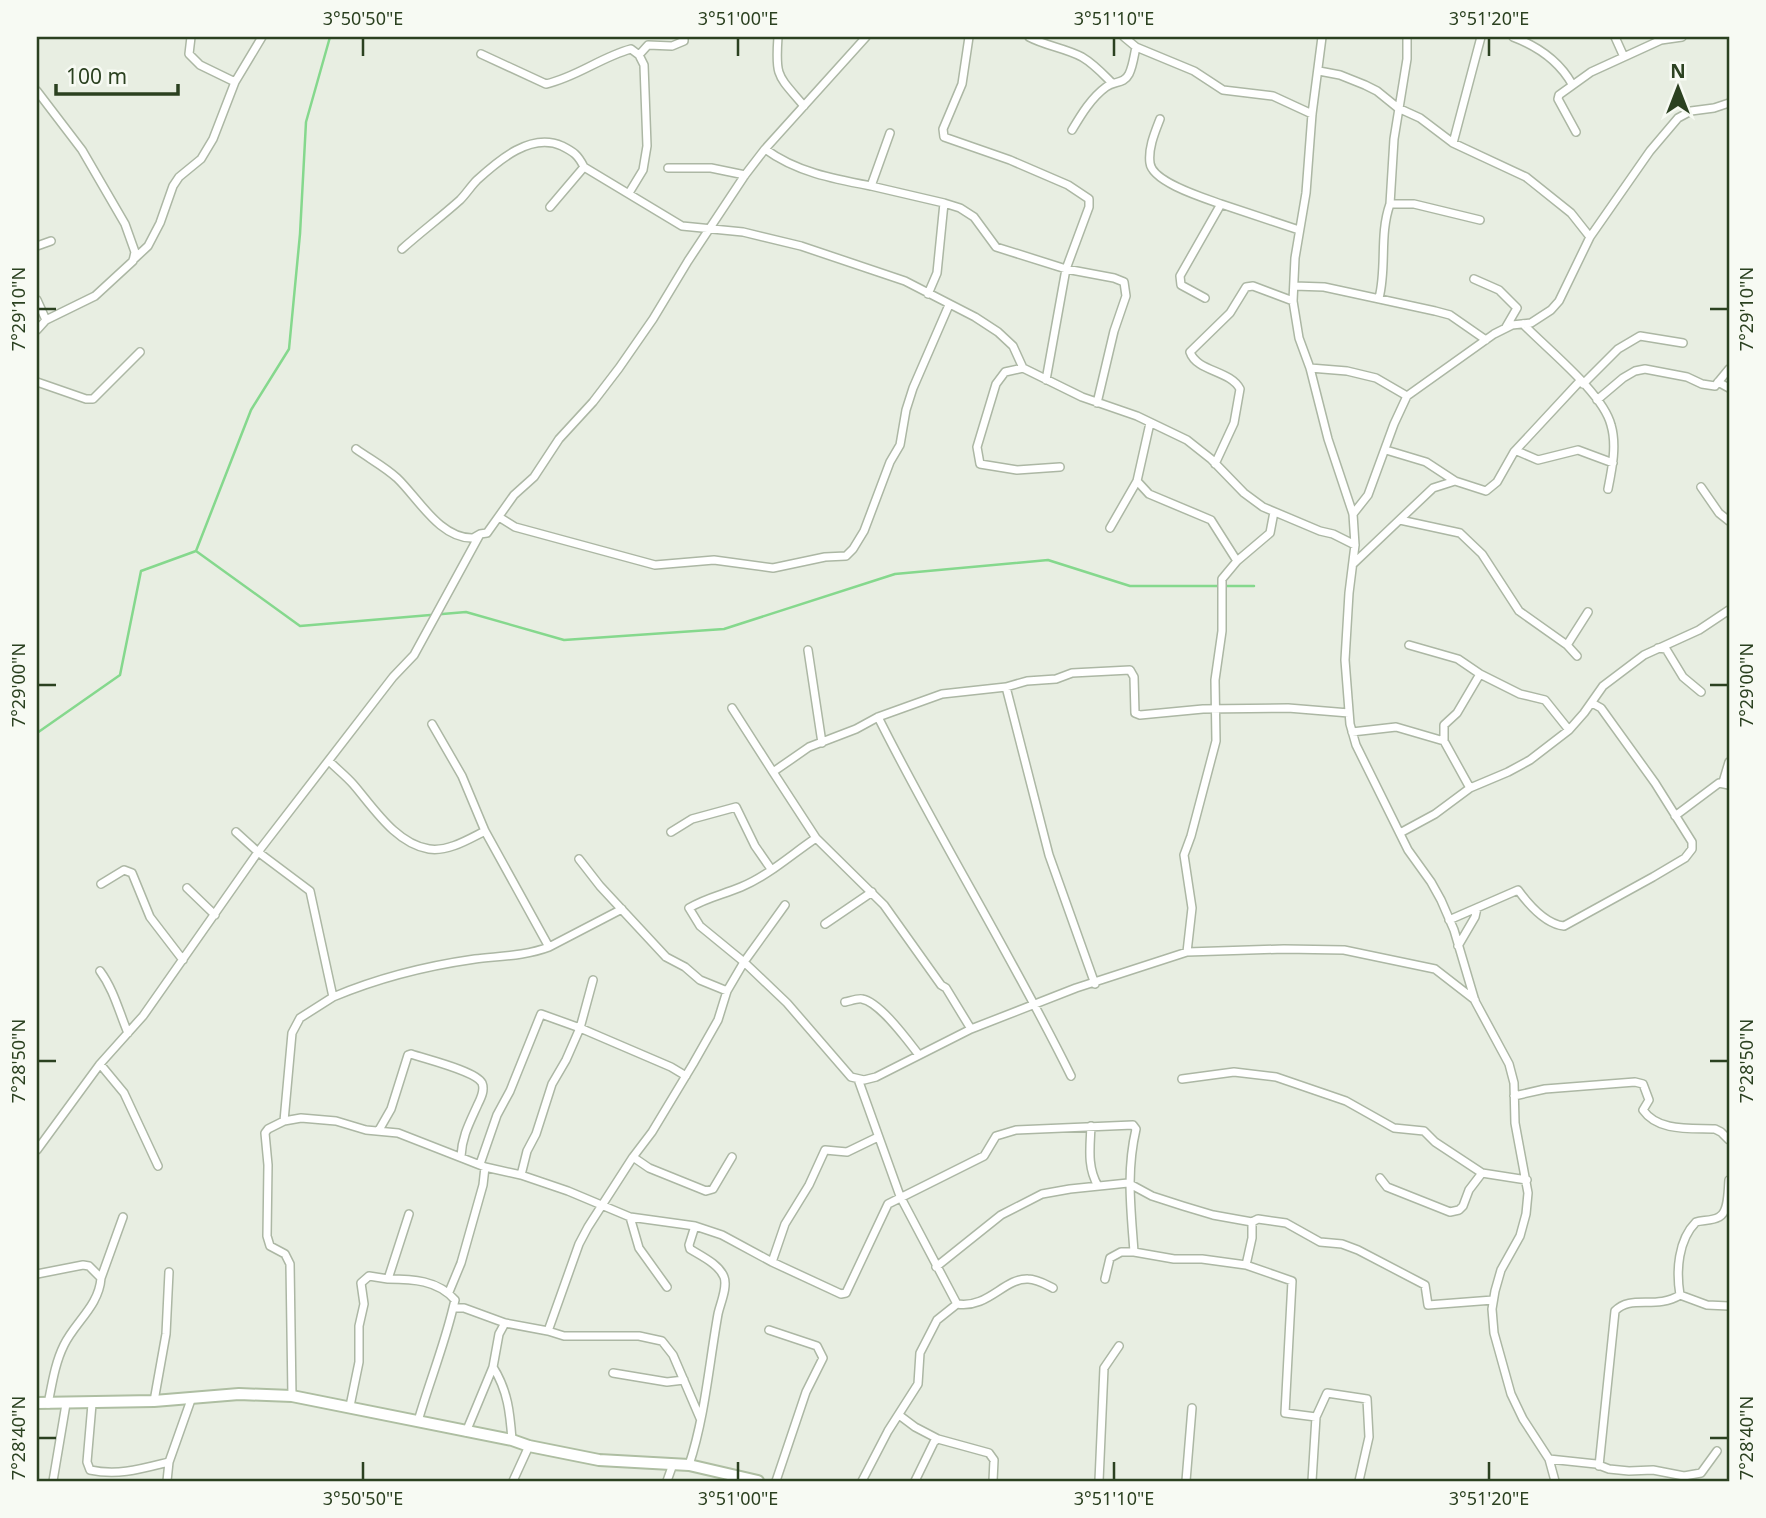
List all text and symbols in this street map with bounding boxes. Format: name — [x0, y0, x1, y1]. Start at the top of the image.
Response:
text: 3°50'50"E — [323, 6, 403, 30]
text: 3°51'00"E — [698, 6, 778, 30]
text: 3°51'10"E — [1074, 6, 1154, 30]
text: 3°51'20"E — [1449, 6, 1529, 30]
scale bar — [56, 52, 178, 96]
north arrow — [1644, 52, 1714, 122]
text: N — [1670, 58, 1686, 84]
text: 100 m — [66, 62, 127, 90]
text: 7°29'10"N — [6, 267, 30, 351]
text: 7°29'10"N — [1734, 267, 1758, 351]
text: 7°29'00"N — [6, 643, 30, 727]
text: 7°29'00"N — [1734, 643, 1758, 727]
text: 7°28'50"N — [6, 1019, 30, 1103]
text: 7°28'50"N — [1734, 1019, 1758, 1103]
text: 7°28'40"N — [6, 1396, 30, 1480]
text: 7°28'40"N — [1734, 1396, 1758, 1480]
text: 3°50'50"E — [323, 1486, 403, 1510]
text: 3°51'00"E — [698, 1486, 778, 1510]
text: 3°51'10"E — [1074, 1486, 1154, 1510]
text: 3°51'20"E — [1449, 1486, 1529, 1510]

